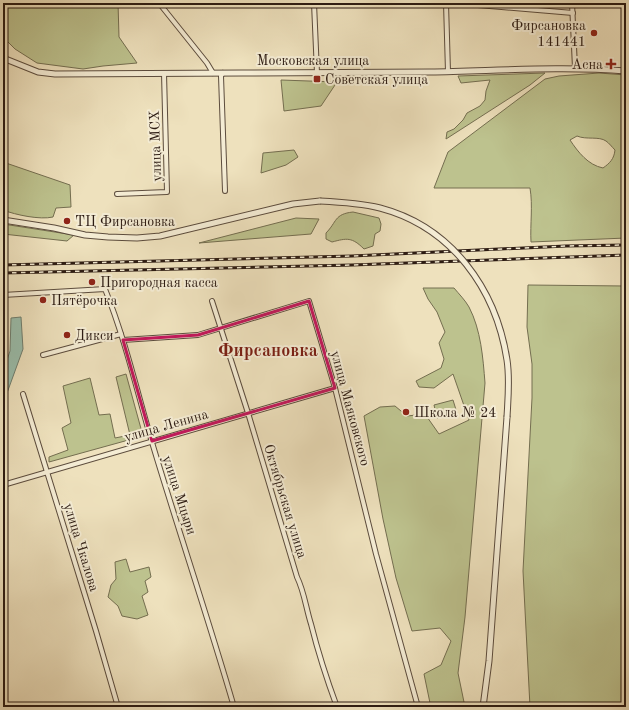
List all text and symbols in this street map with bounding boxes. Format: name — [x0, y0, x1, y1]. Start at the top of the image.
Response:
place label: Фирсановка 141441 — [511, 19, 586, 49]
marker: Фирсановка 141441 — [589, 28, 599, 38]
street label: Московская улица — [257, 54, 369, 68]
place label: Асна — [572, 58, 603, 72]
marker: Асна — [606, 59, 616, 69]
place label: Советская улица — [325, 73, 428, 87]
marker: Советская улица — [312, 74, 322, 84]
street label: улица МСХ — [148, 110, 164, 182]
place label: ТЦ Фирсановка — [75, 215, 175, 229]
marker: ТЦ Фирсановка — [62, 216, 72, 226]
place label: Пригородная касса — [100, 276, 218, 290]
marker: Пригородная касса — [87, 277, 97, 287]
place label: Пятёрочка — [51, 294, 118, 308]
marker: Пятёрочка — [38, 295, 48, 305]
place label: Дикси — [75, 329, 114, 343]
marker: Дикси — [62, 330, 72, 340]
district label: Фирсановка — [218, 342, 318, 360]
street label: улица Маяковского — [328, 349, 372, 467]
place label: Школа № 24 — [414, 406, 496, 420]
street label: улица Ленина — [123, 407, 210, 445]
marker: Школа № 24 — [401, 407, 411, 417]
street label: Октябрьская улица — [261, 443, 309, 560]
street label: улица Мцыри — [160, 454, 198, 537]
street label: улица Чкалова — [61, 501, 101, 593]

